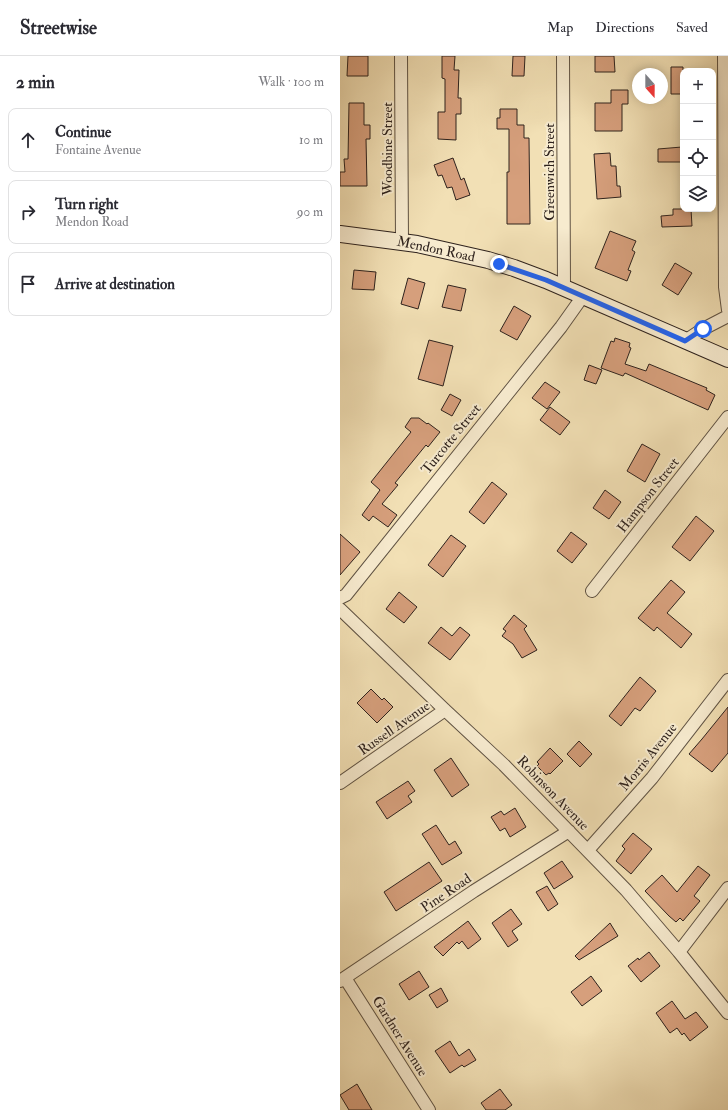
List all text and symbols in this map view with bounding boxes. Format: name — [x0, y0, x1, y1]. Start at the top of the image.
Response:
text: Streetwise — [20, 16, 97, 40]
text: Map — [547, 19, 573, 36]
text: Directions — [595, 19, 654, 36]
text: Saved — [676, 19, 708, 36]
north arrow — [632, 68, 668, 104]
map controls — [680, 68, 716, 212]
button: + — [680, 68, 716, 104]
text: 2 min — [16, 72, 55, 93]
text: Walk · 100 m — [258, 74, 324, 90]
street label: Woodbine Street — [379, 102, 396, 197]
button: − — [680, 104, 716, 140]
text: Continue — [55, 123, 111, 142]
street label: Greenwich Street — [541, 123, 558, 221]
icon: ahead — [17, 129, 39, 151]
text: 10 m — [299, 132, 323, 148]
button: locate — [680, 140, 716, 176]
text: Fontaine Avenue — [55, 142, 141, 158]
button: layers — [680, 176, 716, 212]
text: Turn right — [55, 195, 118, 214]
icon: right — [17, 201, 39, 223]
text: 90 m — [297, 204, 323, 220]
text: Mendon Road — [55, 214, 129, 230]
street label: Mendon Road — [395, 232, 477, 266]
route end — [490, 255, 508, 273]
icon: arrive — [17, 273, 39, 295]
text: Arrive at destination — [55, 275, 175, 294]
route start — [694, 320, 712, 338]
street label: Turcotte Street — [418, 400, 485, 477]
street label: Hampson Street — [613, 454, 684, 537]
street label: Russell Avenue — [355, 697, 433, 759]
street label: Morris Avenue — [615, 720, 681, 794]
street label: Robinson Avenue — [513, 752, 593, 834]
street label: Pine Road — [418, 870, 475, 916]
street label: Gardner Avenue — [369, 993, 431, 1079]

